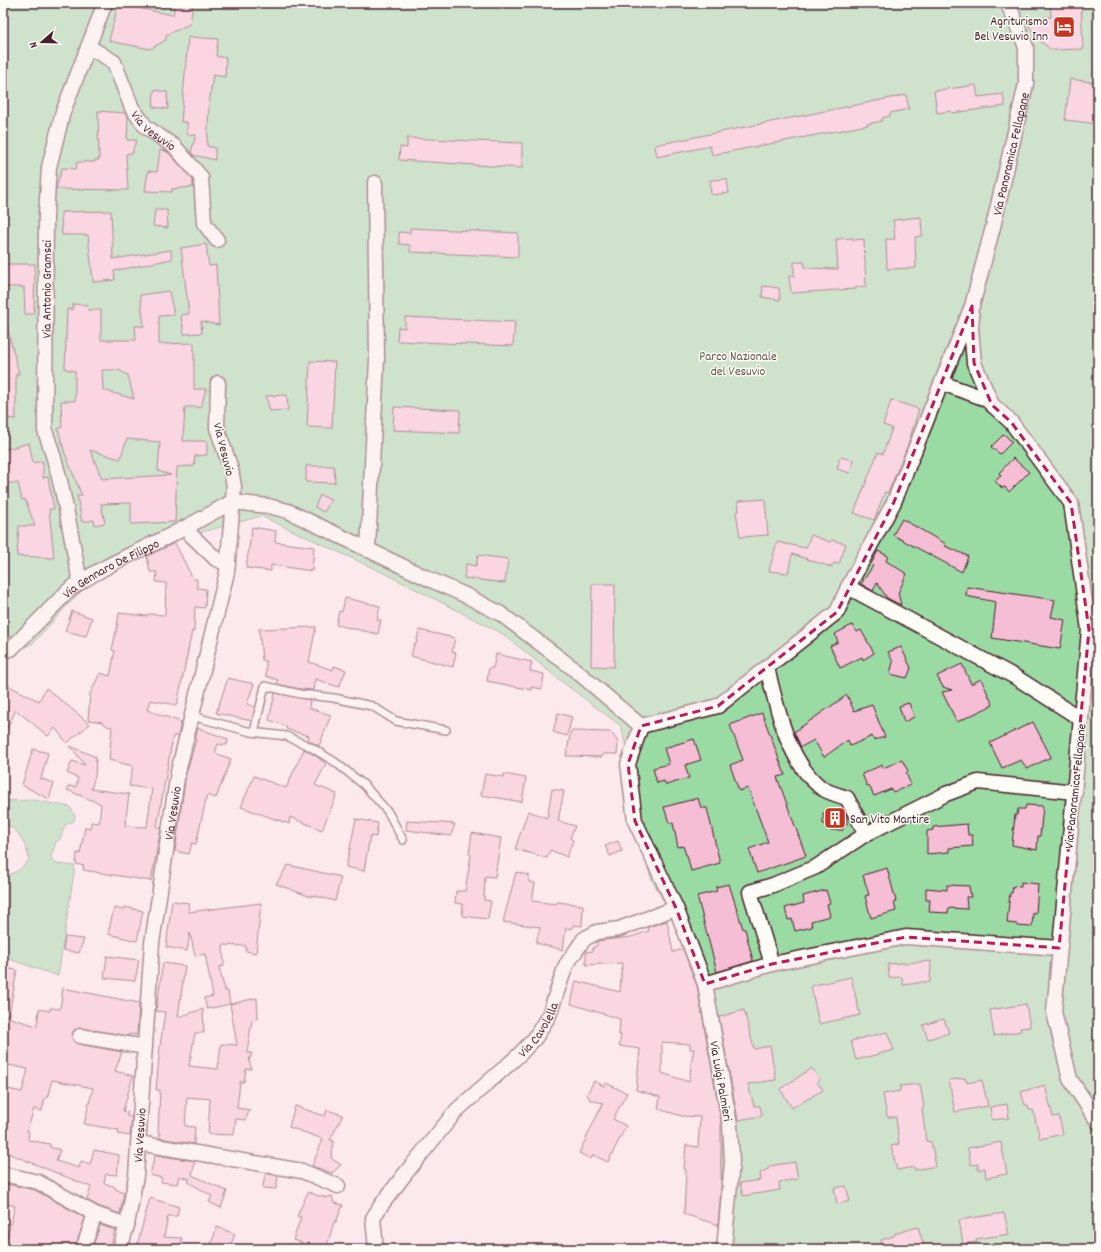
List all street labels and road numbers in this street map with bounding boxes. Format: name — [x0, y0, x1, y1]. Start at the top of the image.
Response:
street label: Via Panoramica Fellapane — [989, 90, 1036, 218]
street label: Via Vesuvio — [125, 107, 179, 157]
street label: Via Antonio Gramsci — [38, 239, 58, 338]
street label: Via Vesuvio — [207, 421, 238, 478]
street label: Via Gennaro De Filippo — [59, 535, 163, 604]
street label: Via Panoramica Fellapane — [1060, 723, 1093, 850]
street label: Via Vesuvio — [161, 785, 188, 842]
street label: Via Cavolella — [514, 999, 565, 1063]
street label: Via Luigi Palmieri — [703, 1040, 736, 1124]
street label: Via Vesuvio — [130, 1107, 153, 1163]

